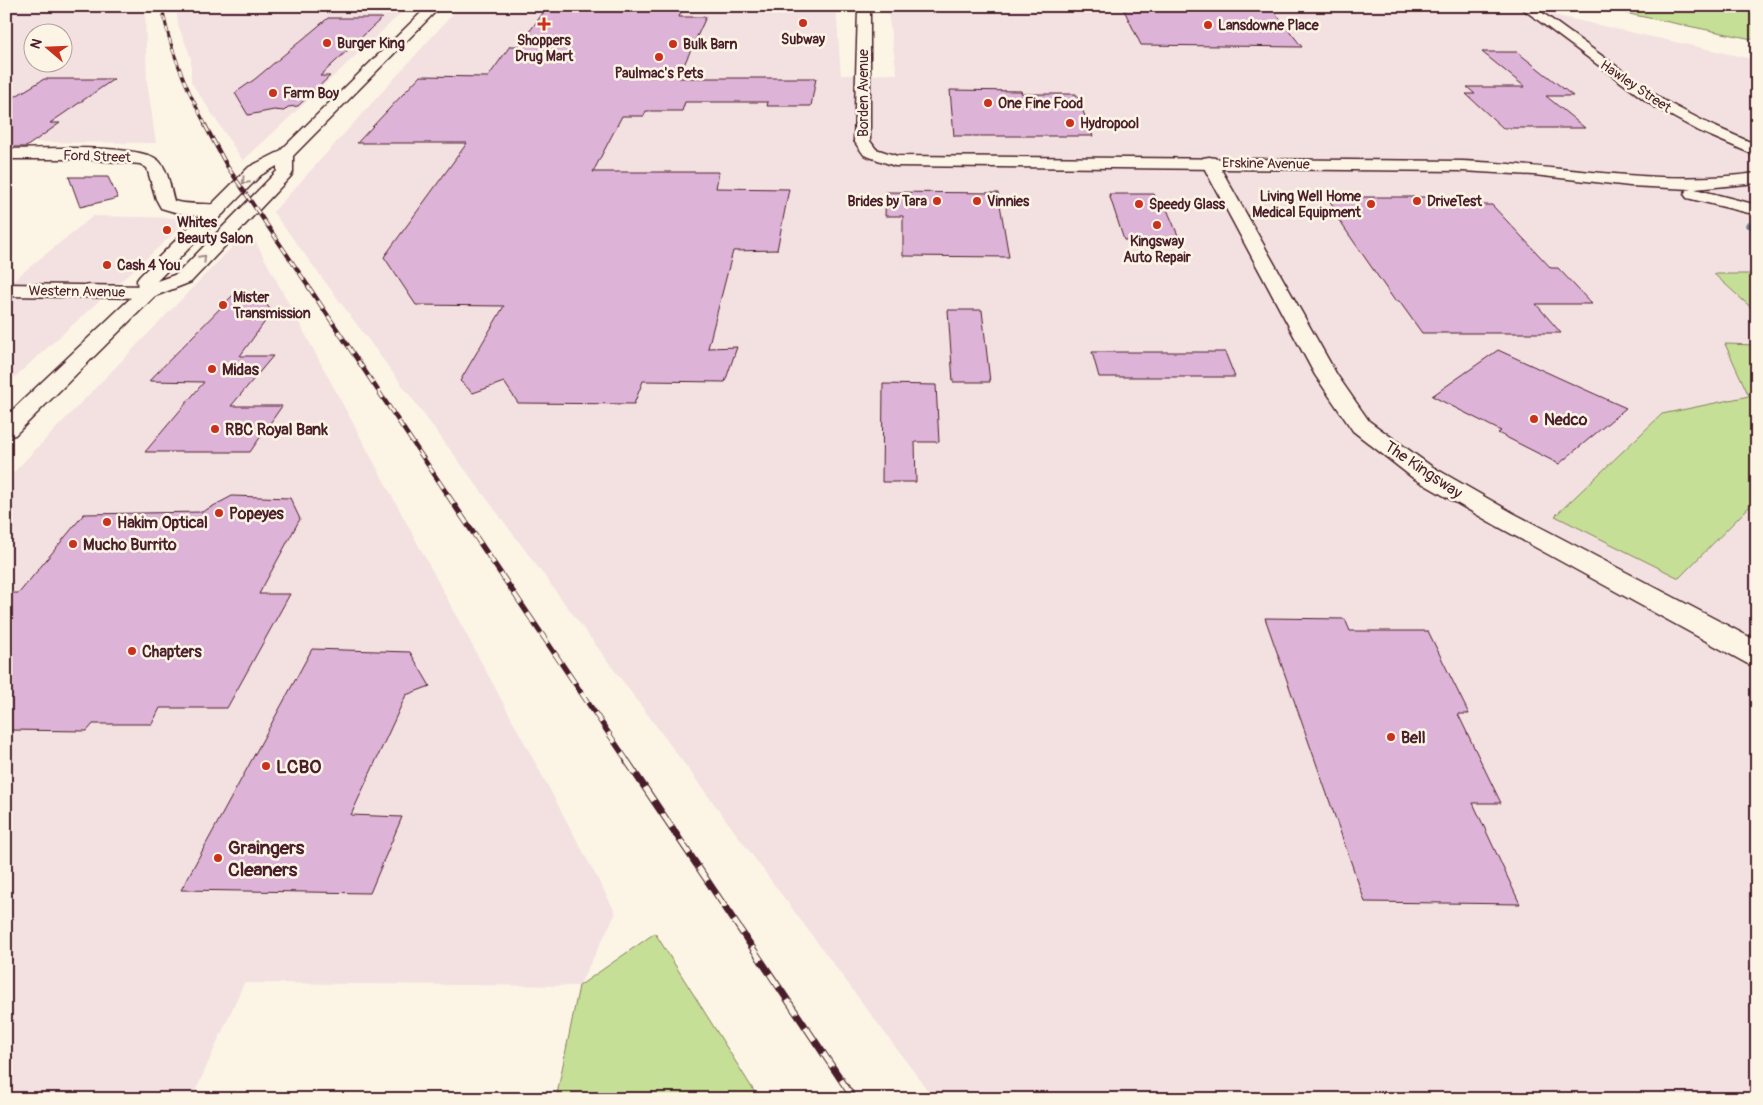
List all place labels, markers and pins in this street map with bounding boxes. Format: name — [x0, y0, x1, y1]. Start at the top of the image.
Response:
marker: Subway — [797, 17, 809, 29]
place label: Lansdowne Place — [1218, 17, 1320, 34]
marker: Shoppers Drug Mart — [538, 18, 550, 30]
marker: Lansdowne Place — [1202, 19, 1214, 31]
place label: Subway — [781, 31, 825, 48]
place label: Shoppers Drug Mart — [515, 32, 573, 65]
place label: Burger King — [337, 35, 405, 52]
place label: Bulk Barn — [683, 36, 738, 53]
marker: Burger King — [321, 37, 333, 49]
marker: Bulk Barn — [667, 38, 679, 50]
marker: Paulmac's Pets — [653, 51, 665, 63]
place label: Paulmac's Pets — [615, 65, 704, 82]
place label: Farm Boy — [283, 85, 339, 102]
marker: Farm Boy — [267, 87, 279, 99]
place label: One Fine Food — [998, 95, 1083, 112]
marker: One Fine Food — [982, 97, 994, 109]
place label: Hydropool — [1080, 115, 1139, 132]
marker: Hydropool — [1064, 117, 1076, 129]
place label: Living Well Home Medical Equipment — [1252, 188, 1362, 221]
place label: Brides by Tara — [848, 193, 927, 210]
place label: Vinnies — [987, 193, 1030, 210]
place label: DriveTest — [1427, 193, 1482, 210]
marker: Brides by Tara — [931, 195, 943, 207]
marker: Vinnies — [971, 195, 983, 207]
marker: DriveTest — [1411, 195, 1423, 207]
place label: Speedy Glass — [1149, 196, 1226, 213]
marker: Speedy Glass — [1133, 198, 1145, 210]
marker: Living Well Home Medical Equipment — [1365, 198, 1377, 210]
place label: Whites Beauty Salon — [177, 214, 253, 247]
marker: Kingsway Auto Repair — [1151, 219, 1163, 231]
marker: Whites Beauty Salon — [161, 224, 173, 236]
place label: Kingsway Auto Repair — [1123, 233, 1192, 266]
place label: Cash 4 You — [117, 257, 181, 274]
marker: Cash 4 You — [101, 259, 113, 271]
place label: Mister Transmission — [232, 289, 311, 322]
marker: Mister Transmission — [217, 299, 229, 311]
place label: Midas — [222, 360, 260, 380]
marker: Midas — [206, 363, 218, 375]
place label: Nedco — [1544, 410, 1588, 430]
marker: Nedco — [1528, 413, 1540, 425]
place label: RBC Royal Bank — [225, 420, 328, 440]
marker: RBC Royal Bank — [209, 423, 221, 435]
place label: Popeyes — [229, 504, 285, 524]
marker: Popeyes — [213, 507, 225, 519]
place label: Hakim Optical — [117, 513, 208, 533]
marker: Hakim Optical — [101, 516, 113, 528]
place label: Mucho Burrito — [83, 535, 177, 555]
marker: Mucho Burrito — [67, 538, 79, 550]
place label: Chapters — [142, 642, 202, 662]
marker: Chapters — [126, 645, 138, 657]
place label: Bell — [1401, 728, 1426, 748]
marker: Bell — [1385, 731, 1397, 743]
place label: LCBO — [276, 755, 321, 779]
marker: LCBO — [260, 760, 272, 772]
place label: Graingers Cleaners — [228, 836, 305, 882]
marker: Graingers Cleaners — [212, 852, 224, 864]

